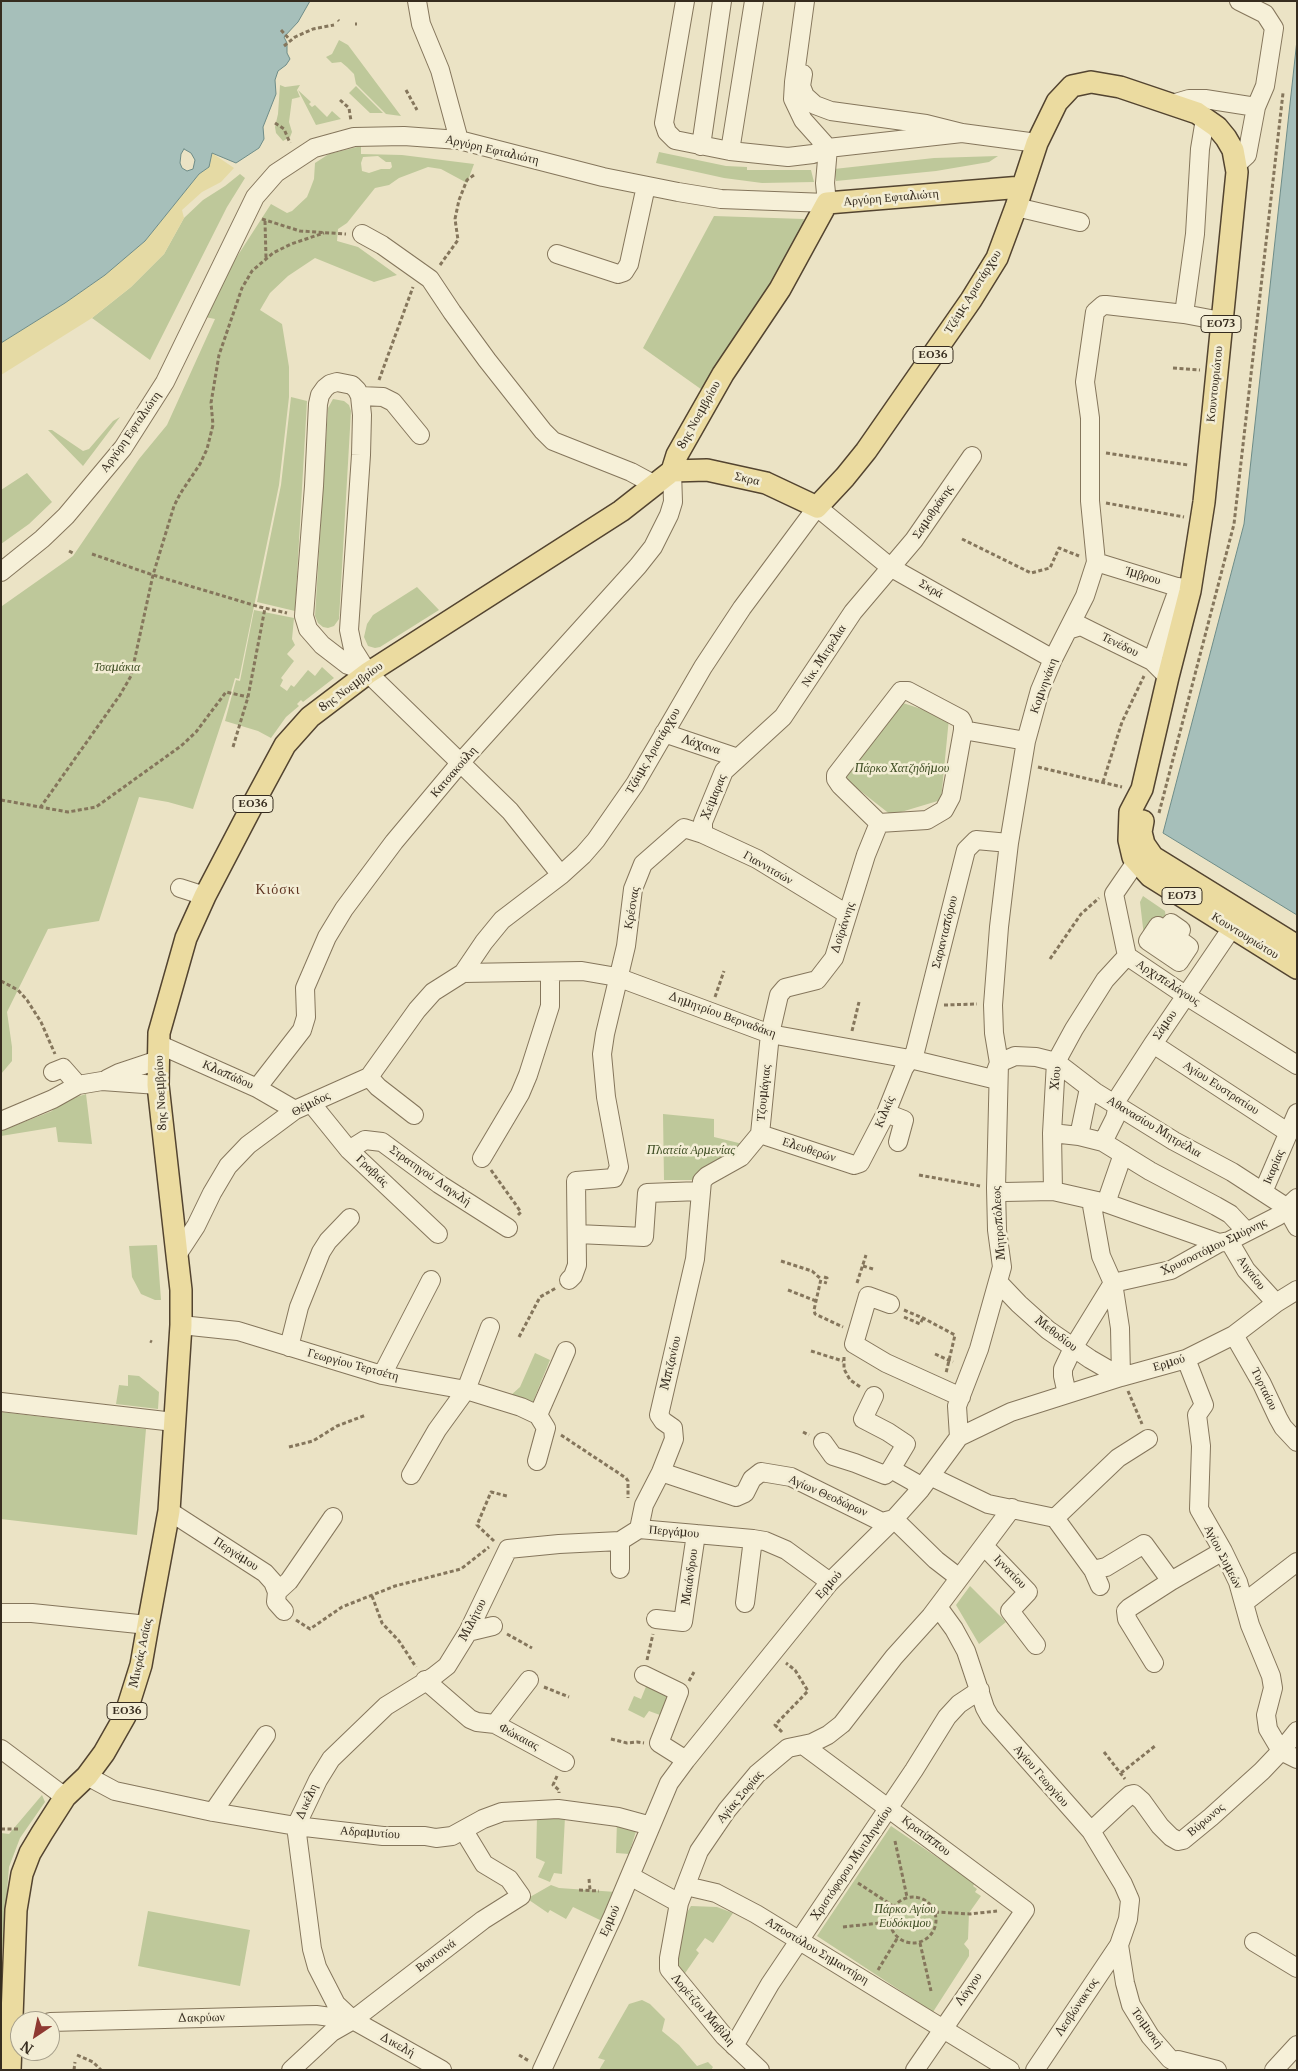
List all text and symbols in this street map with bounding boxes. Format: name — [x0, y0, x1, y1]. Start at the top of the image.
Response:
street label: Αργύρη Εφταλιώτη — [444, 132, 540, 168]
street label: Αργύρη Εφταλιώτη — [843, 187, 939, 209]
street label: Τζέιμς Αριστάρχου — [941, 247, 1005, 337]
road number: ΕΟ73 — [1201, 316, 1241, 332]
street label: Κουντουριώτου — [1204, 345, 1226, 423]
road number: ΕΟ36 — [913, 346, 953, 364]
street label: 8ης Νοεμβρίου — [674, 379, 724, 451]
street label: Αργύρη Εφταλιώτη — [98, 389, 164, 475]
street label: Σκρα — [733, 469, 761, 489]
street label: Σαμοθράκης — [910, 482, 956, 542]
street label: Ίμβρου — [1123, 564, 1163, 588]
street label: Σκρά — [916, 576, 946, 602]
street label: Νικ. Μιτρελια — [799, 622, 849, 690]
street label: Τενέδου — [1099, 630, 1141, 660]
street label: Κομνηνάκη — [1027, 656, 1061, 716]
street label: 8ης Νοεμβρίου — [316, 659, 386, 715]
park label: Τσαμάκια — [94, 661, 140, 675]
street label: Τζάιμς Αριστάρχου — [623, 705, 683, 797]
street label: Λάχανα — [680, 732, 722, 758]
street label: Κατσακούλη — [428, 743, 480, 801]
park label: Πάρκο Χατζηδήμου — [855, 762, 949, 776]
street label: Χείμαρας — [698, 772, 730, 822]
road number: ΕΟ36 — [233, 796, 273, 812]
street label: Γιαννιτσών — [741, 848, 795, 888]
district label: Κιόσκι — [255, 882, 301, 898]
street label: Κρέσνας — [621, 886, 643, 930]
road number: ΕΟ73 — [1162, 888, 1202, 904]
street label: Σαρανταπόρου — [929, 894, 961, 970]
street label: Δοϊράννης — [828, 900, 858, 956]
street label: Κουντουριώτου — [1209, 910, 1281, 962]
street label: Αρχιπελάγους — [1133, 957, 1203, 1009]
street label: Δημητρίου Βερναδάκη — [666, 989, 778, 1041]
street label: Σάμου — [1150, 1007, 1180, 1043]
street label: 8ης Νοεμβρίου — [152, 1055, 170, 1131]
street label: Κλαπάδου — [200, 1057, 256, 1093]
street label: Αγίου Ευστρατίου — [1180, 1058, 1262, 1118]
street label: Τζουμάγιας — [754, 1064, 774, 1122]
street label: Χίου — [1048, 1065, 1064, 1091]
street label: Θέμιδος — [290, 1088, 332, 1120]
street label: Αθανασίου Μητρέλια — [1104, 1093, 1204, 1161]
street label: Κιλκίς — [872, 1094, 898, 1130]
street label: Ελευθερών — [780, 1135, 838, 1165]
street label: Στρατηγού Δαγκλή — [386, 1143, 474, 1209]
park label: Πλατεία Αρμενίας — [647, 1144, 735, 1158]
street label: Ικαρίας — [1260, 1147, 1288, 1187]
street label: Γραβιάς — [353, 1152, 391, 1190]
street label: Μητροπόλεως — [989, 1186, 1009, 1260]
street label: Χρυσοστόμου Σμύρνης — [1159, 1215, 1269, 1279]
street label: Αιγαίου — [1234, 1253, 1268, 1293]
street label: Μεθοδίου — [1032, 1313, 1080, 1355]
street label: Μπιζανίου — [658, 1335, 684, 1391]
street label: Γεωργίου Τερτσέτη — [306, 1346, 400, 1384]
street label: Ερμού — [1151, 1351, 1187, 1375]
street label: Τυρταίου — [1248, 1365, 1280, 1413]
street label: Αγίων Θεοδώρων — [786, 1472, 870, 1520]
street label: Περγάμου — [648, 1523, 700, 1541]
street label: Αγίου Συμεών — [1201, 1523, 1245, 1591]
street label: Περγάμου — [211, 1534, 261, 1574]
street label: Μαιάνδρου — [679, 1548, 701, 1606]
street label: Ιγνατίου — [991, 1552, 1029, 1592]
street label: Ερμού — [813, 1568, 845, 1602]
street label: Μιλήτου — [456, 1597, 490, 1643]
street label: Μικράς Ασίας — [127, 1617, 155, 1689]
road number: ΕΟ36 — [107, 1702, 147, 1720]
street label: Φώκαιας — [497, 1721, 541, 1753]
street label: Αγίου Γεωργίου — [1010, 1742, 1072, 1810]
street label: Αγίας Σοφίας — [714, 1768, 766, 1826]
street label: Δικέλη — [293, 1782, 321, 1822]
street label: Βύρωνος — [1185, 1800, 1227, 1840]
street label: Χριστόφορου Μυτιληναίου — [808, 1803, 896, 1923]
street label: Κρατίππου — [899, 1813, 953, 1859]
street label: Αδραμυτίου — [340, 1824, 400, 1842]
street label: Ερμού — [597, 1903, 623, 1939]
park label: Πάρκο Αγίου Ευδόκιμου — [874, 1903, 936, 1931]
street label: Αποστόλου Σημαντήρη — [763, 1914, 871, 1988]
street label: Βουτσινά — [413, 1936, 459, 1976]
street label: Λόγγου — [953, 1970, 985, 2008]
street label: Λορέτζου Μαβίλη — [668, 1971, 738, 2049]
street label: Λεσβώνακτος — [1052, 1975, 1102, 2039]
street label: Τσιμισκή — [1128, 2005, 1166, 2051]
street label: Δακρύων — [177, 2010, 225, 2026]
north arrow — [10, 2011, 60, 2061]
street label: Δικελή — [377, 2030, 417, 2060]
text: N — [18, 2037, 37, 2058]

